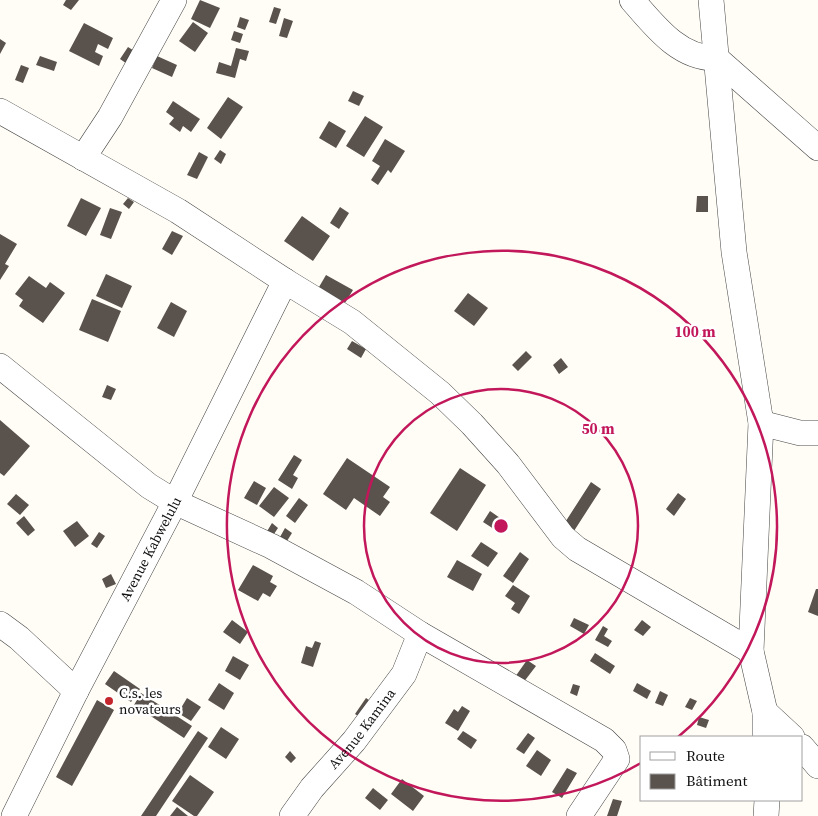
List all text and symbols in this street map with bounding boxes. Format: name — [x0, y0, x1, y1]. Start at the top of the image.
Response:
text: 100 m — [674, 321, 716, 342]
text: 50 m — [581, 418, 615, 439]
street label: Avenue Kabwelulu — [115, 493, 186, 605]
centre of rings — [492, 517, 510, 535]
place label: C.s. les novateurs — [119, 683, 181, 719]
street label: Avenue Kamina — [324, 683, 401, 773]
marker: C.s. les novateurs — [103, 695, 115, 707]
legend — [640, 736, 803, 801]
text: Route — [686, 745, 725, 766]
text: Bâtiment — [686, 770, 748, 791]

